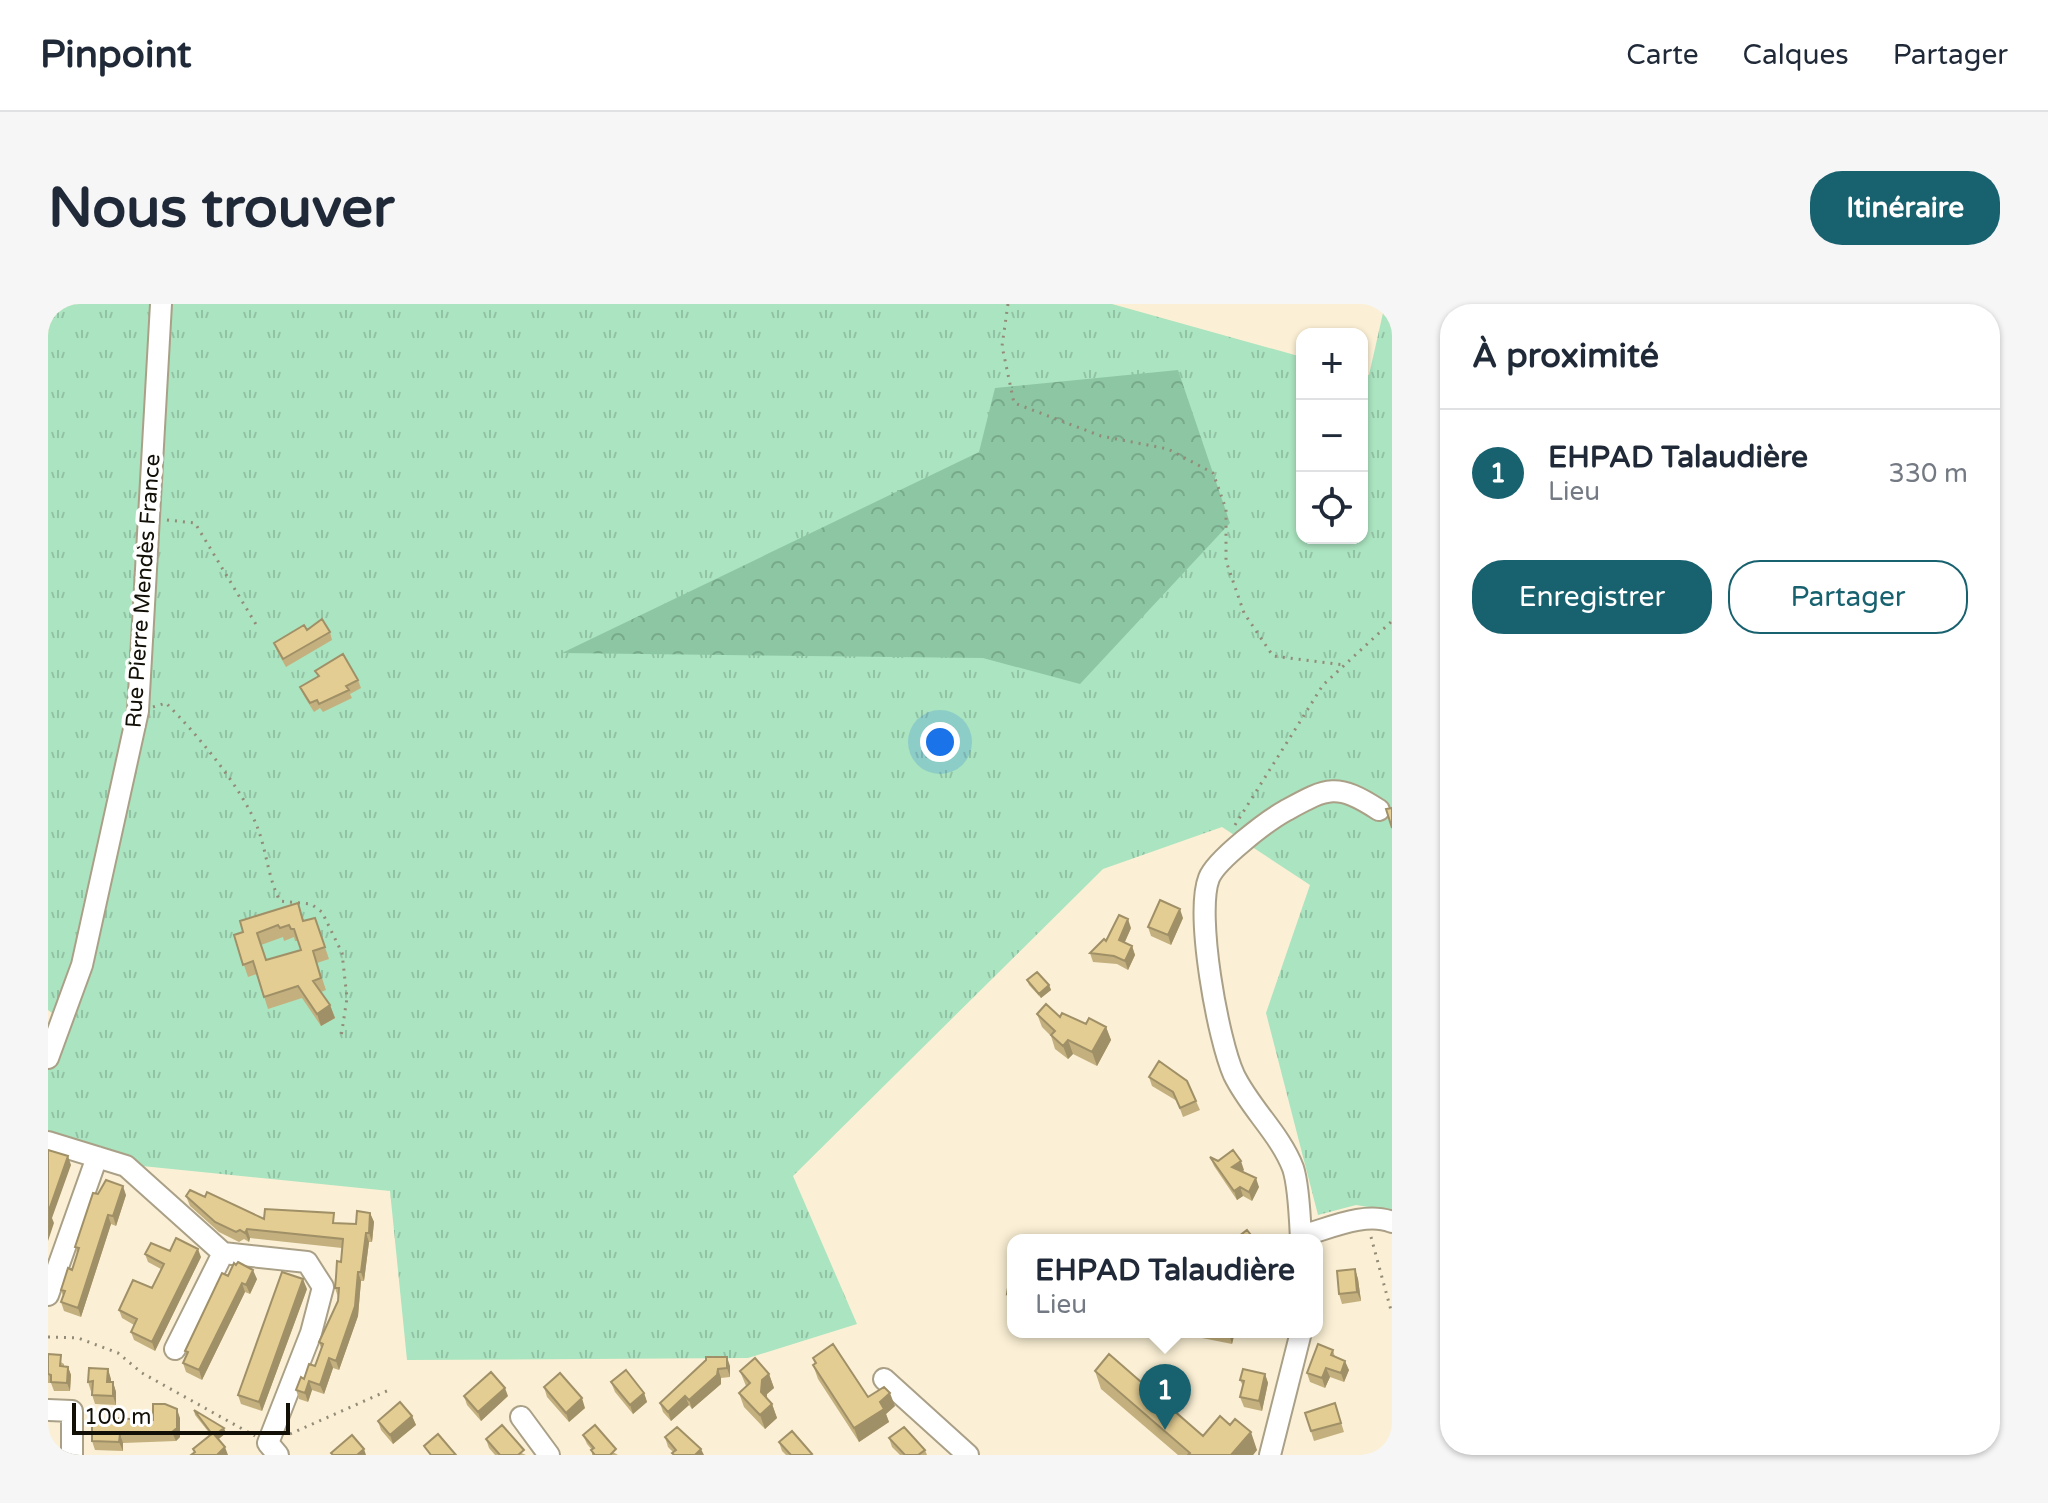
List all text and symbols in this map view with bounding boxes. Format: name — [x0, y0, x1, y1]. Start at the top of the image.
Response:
text: Pinpoint — [40, 32, 192, 78]
text: Carte — [1626, 38, 1699, 72]
text: Calques — [1743, 38, 1849, 72]
text: Partager — [1893, 38, 2008, 72]
button: Itinéraire — [1810, 171, 2000, 245]
text: Nous trouver — [48, 175, 394, 242]
map controls — [1296, 328, 1368, 544]
button: + — [1296, 328, 1368, 400]
text: À proximité — [1472, 336, 1659, 377]
button: − — [1296, 400, 1368, 472]
text: EHPAD Talaudière — [1548, 439, 1808, 476]
street label: Rue Pierre Mendès France — [120, 453, 166, 729]
text: 1 — [1490, 458, 1506, 489]
text: 330 m — [1888, 458, 1968, 489]
button: locate — [1296, 472, 1368, 544]
text: Lieu — [1548, 476, 1600, 507]
button: Enregistrer — [1472, 560, 1712, 634]
button: Partager — [1728, 560, 1968, 634]
your location — [920, 722, 960, 762]
popup — [1007, 1234, 1323, 1338]
text: EHPAD Talaudière — [1035, 1252, 1295, 1289]
text: Lieu — [1035, 1289, 1087, 1320]
pin: 1 — [1139, 1364, 1191, 1430]
scale bar — [72, 1399, 290, 1435]
text: 100 m — [84, 1404, 151, 1430]

